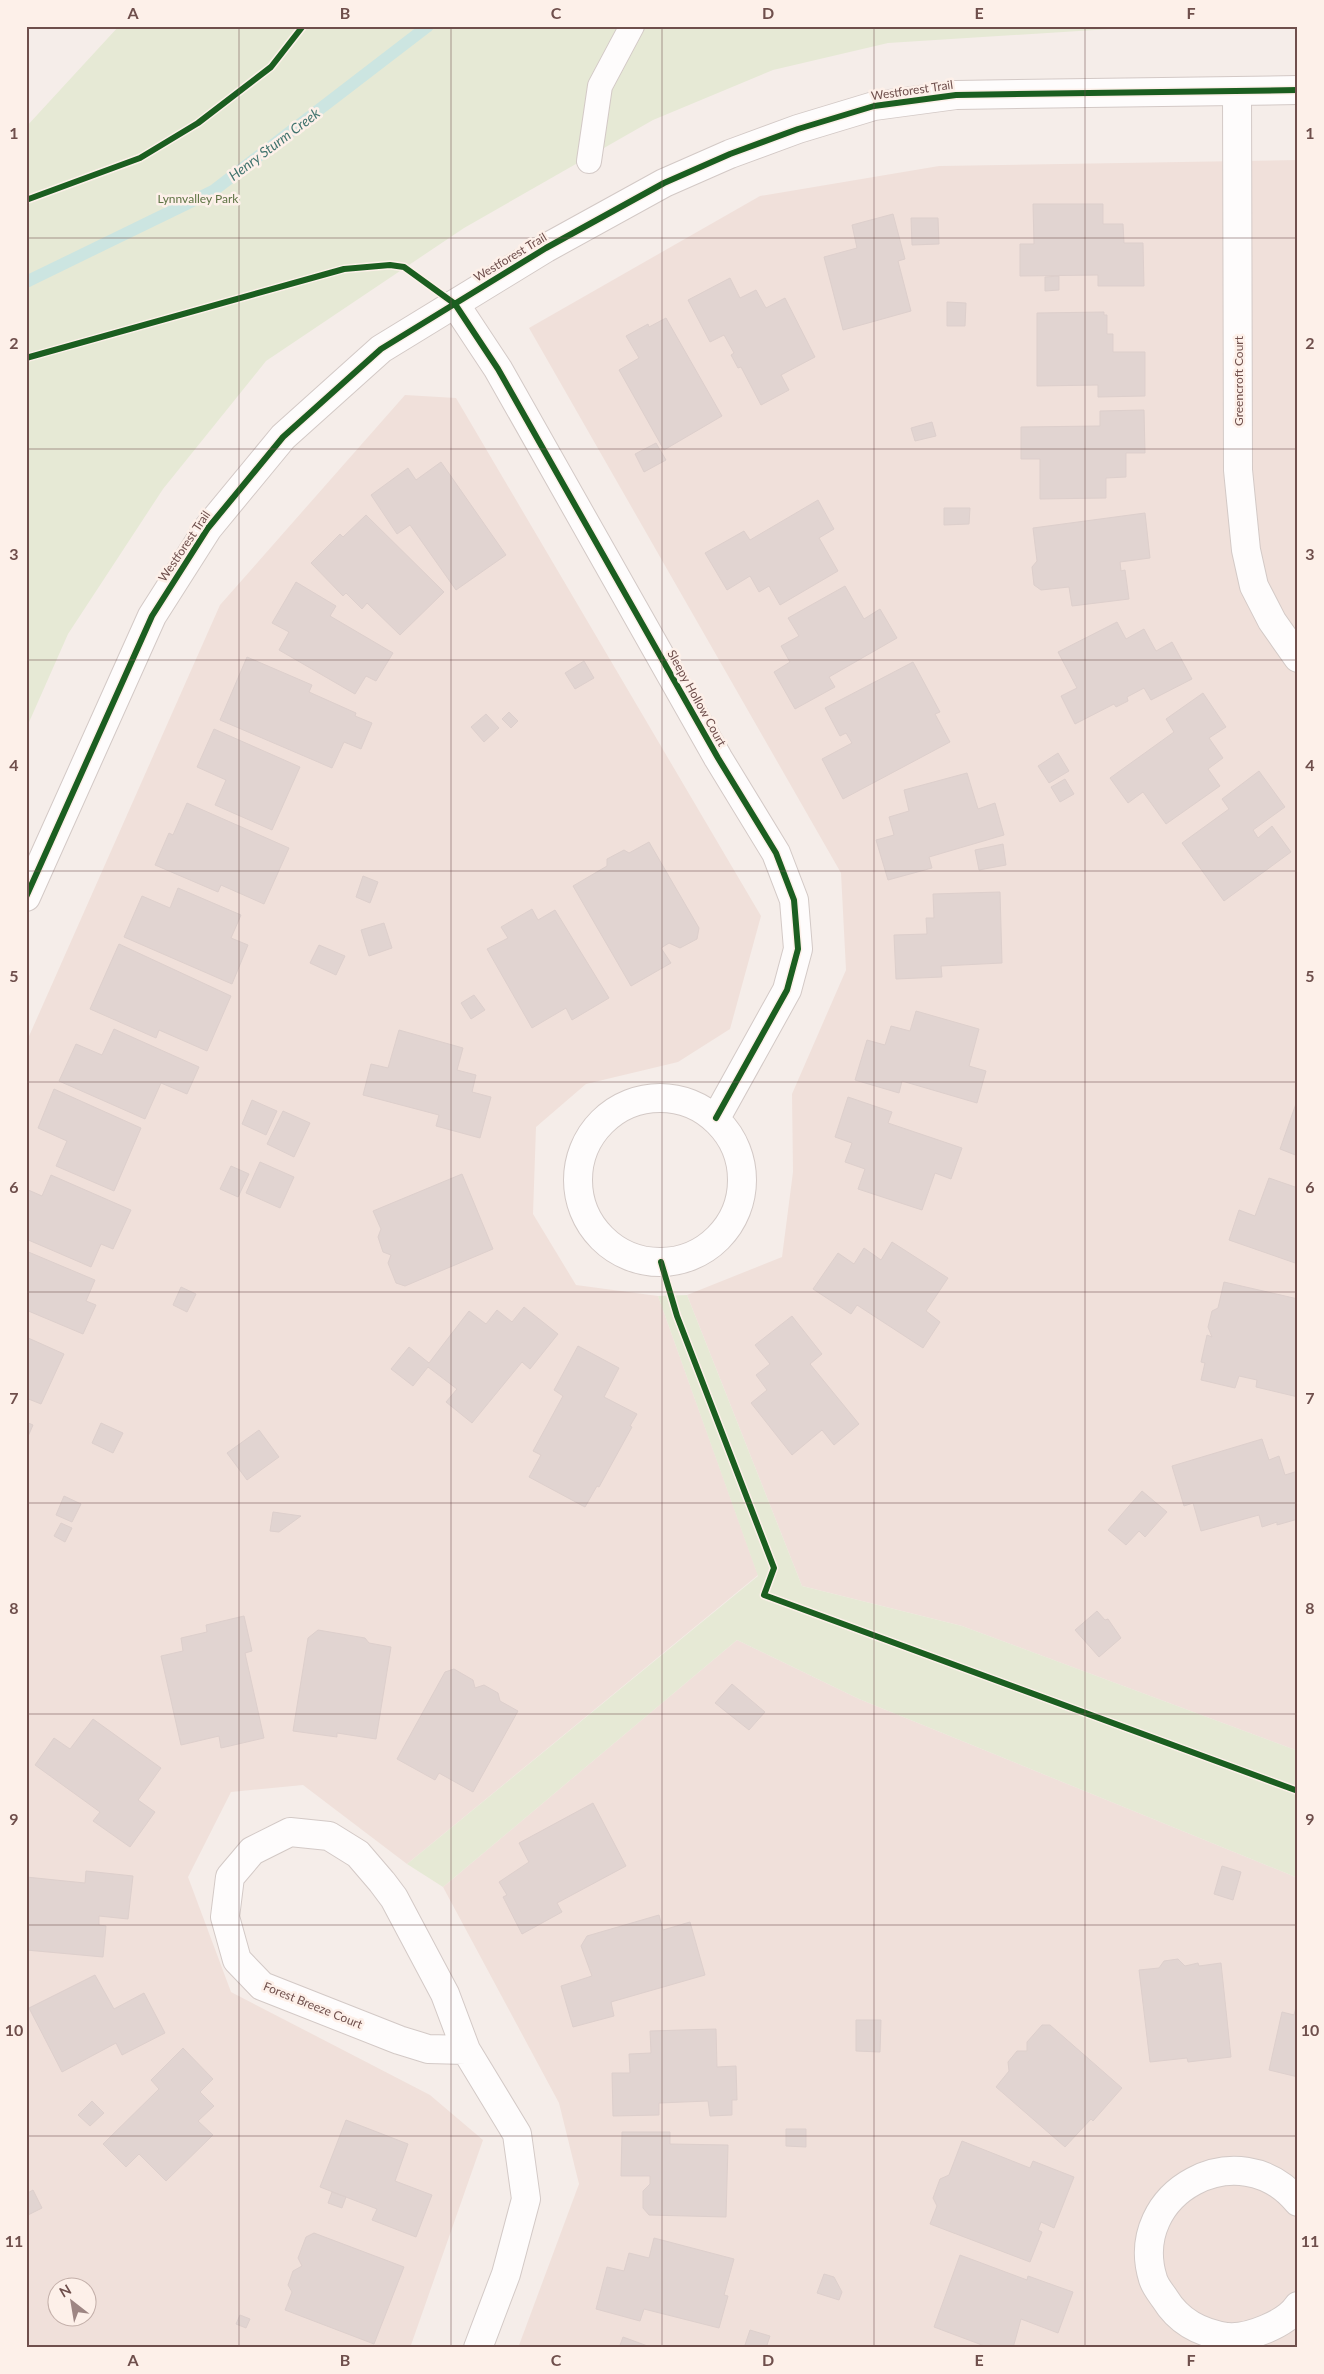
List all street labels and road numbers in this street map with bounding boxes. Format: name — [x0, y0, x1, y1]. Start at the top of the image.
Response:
street label: Westforest Trail — [870, 77, 954, 103]
street label: Westforest Trail — [471, 229, 549, 285]
street label: Greencroft Court — [1231, 335, 1246, 426]
street label: Westforest Trail — [155, 508, 213, 584]
street label: Sleepy Hollow Court — [664, 647, 730, 749]
street label: Forest Breeze Court — [261, 1978, 365, 2032]

